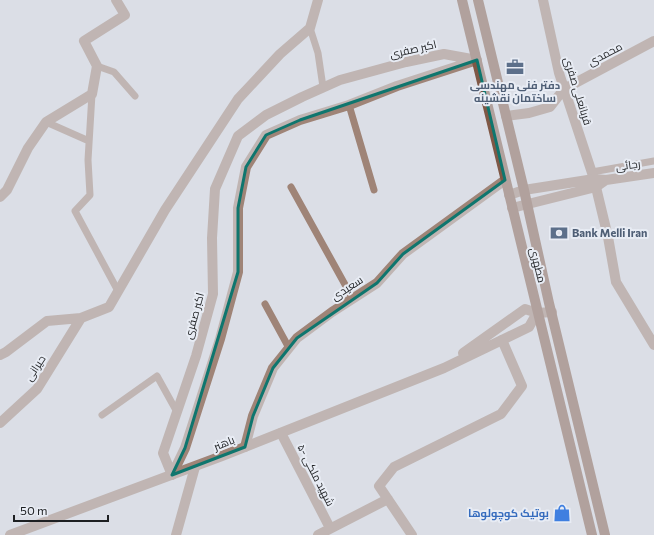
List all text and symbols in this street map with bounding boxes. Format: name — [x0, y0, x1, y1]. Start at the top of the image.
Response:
street label: اکبر صفری — [388, 37, 438, 61]
street label: محمدی — [585, 39, 625, 69]
street label: قربانعلی صفری — [561, 55, 595, 127]
office icon: دفتر فنی مهندسی ساختمان نقشینه — [505, 57, 525, 77]
place label: دفتر فنی مهندسی ساختمان نقشینه — [470, 78, 560, 105]
street label: رجائی — [615, 156, 641, 174]
bank icon: Bank Melli Iran — [549, 223, 569, 243]
place label: Bank Melli Iran — [572, 226, 647, 239]
street label: مطهری — [527, 246, 549, 284]
street label: سعیدی — [328, 273, 366, 303]
street label: اکبر صفری — [181, 291, 207, 341]
street label: حیرانی — [21, 352, 49, 384]
street label: باهنر — [210, 432, 237, 454]
street label: ۵- شهید ملکی — [294, 442, 338, 508]
scale bar — [14, 497, 108, 523]
text: 50 m — [20, 503, 48, 517]
shop icon: بوتیک کوچولوها — [552, 503, 572, 523]
place label: بوتیک کوچولوها — [468, 506, 549, 522]

